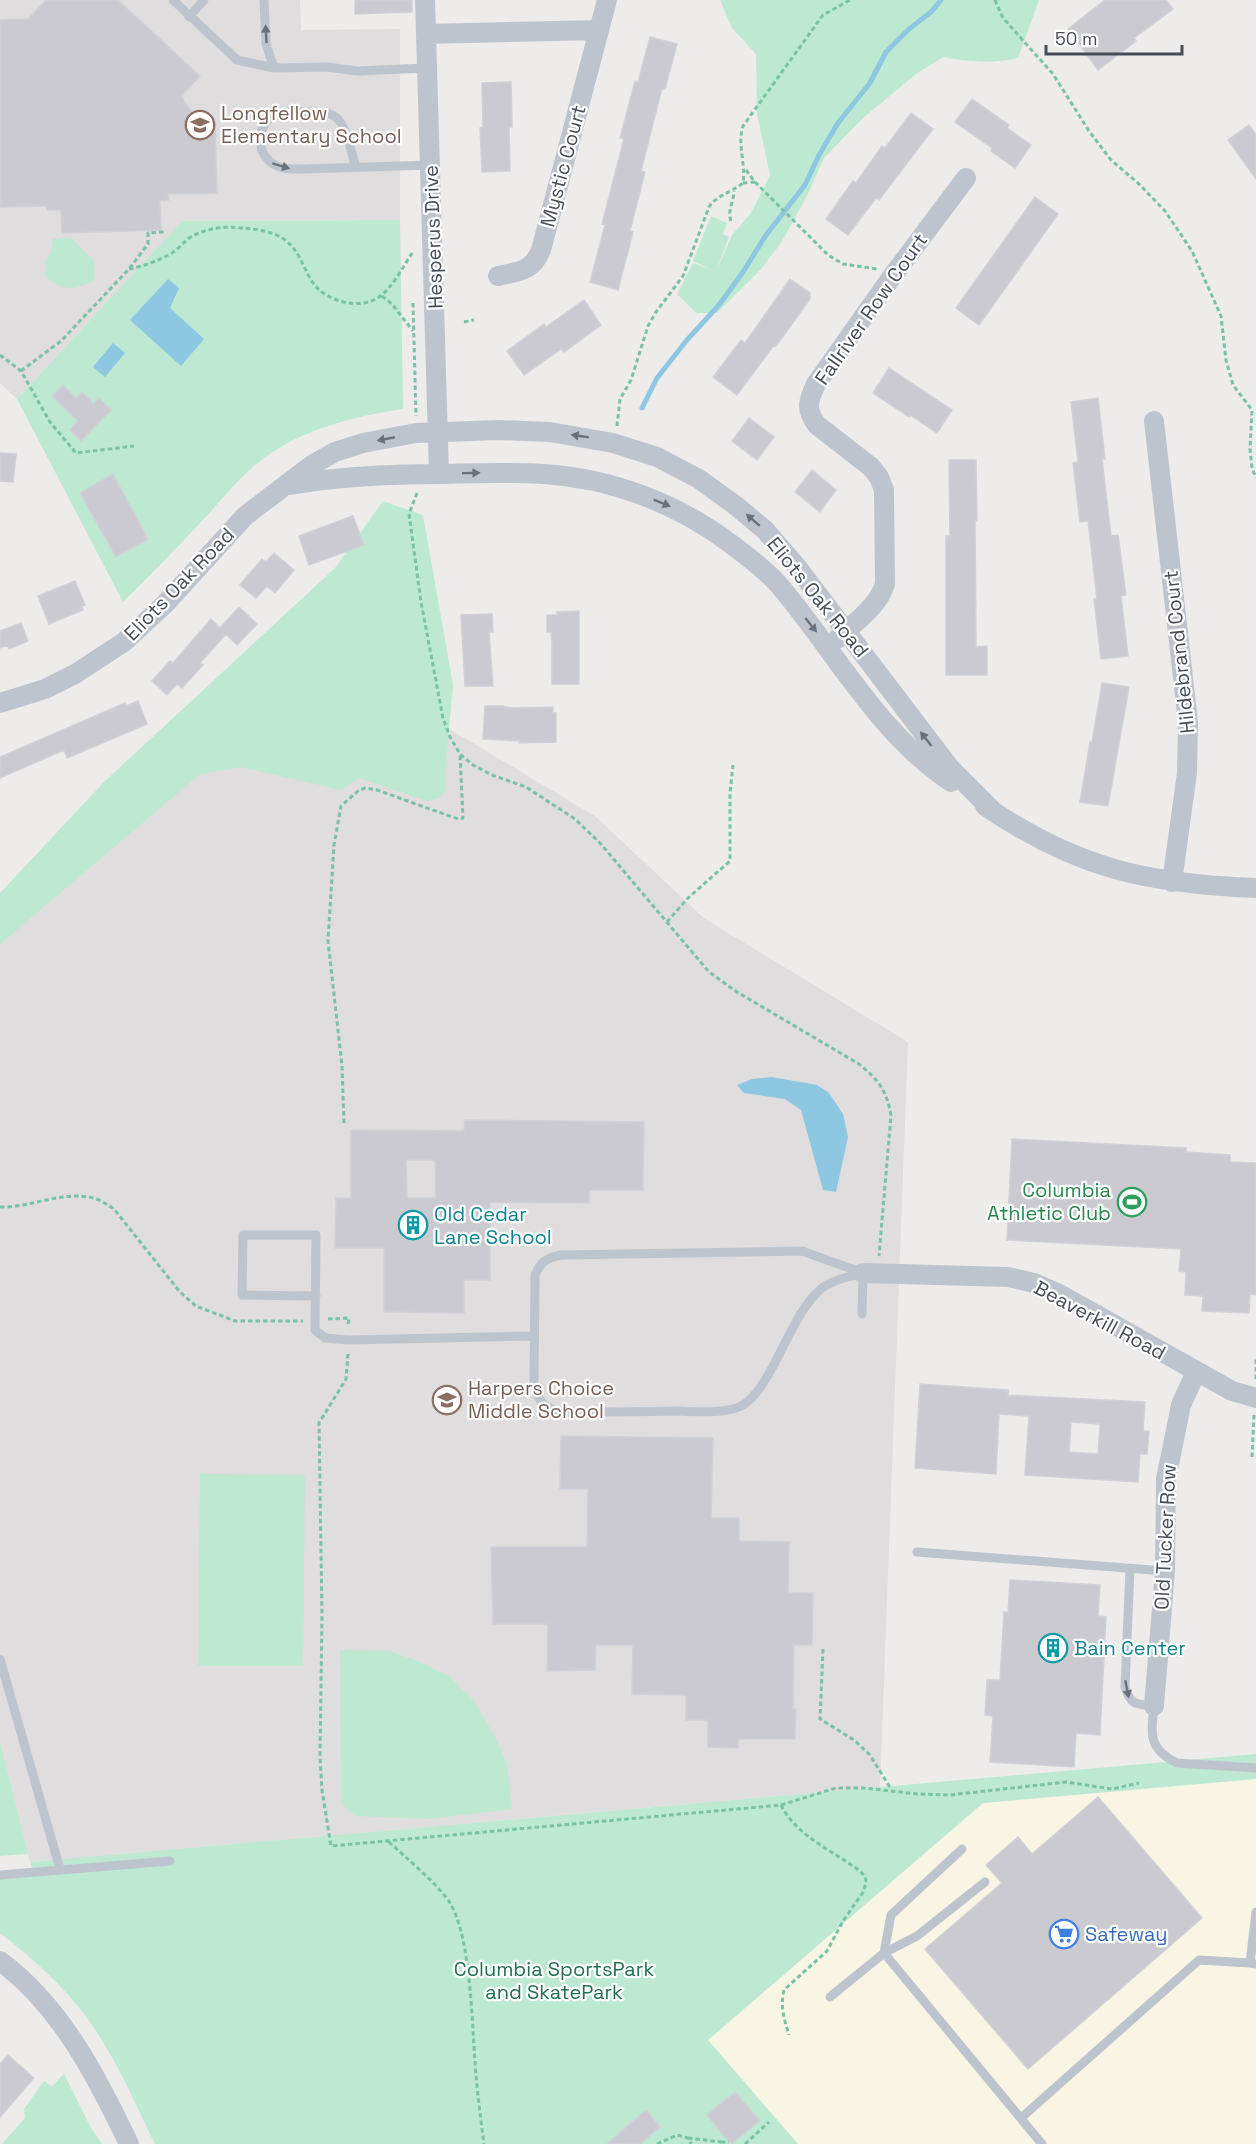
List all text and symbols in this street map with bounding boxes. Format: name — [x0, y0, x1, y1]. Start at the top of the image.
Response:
scale bar — [1046, 18, 1182, 56]
one-way arrow — [262, 25, 271, 44]
text: 50 m — [1055, 27, 1097, 50]
place label: Longfellow Elementary School — [221, 100, 402, 149]
street label: Mystic Court — [534, 102, 592, 230]
school or university icon: Longfellow Elementary School — [184, 109, 216, 141]
one-way arrow — [272, 162, 290, 171]
street label: Hesperus Drive — [418, 165, 448, 309]
street label: Fallriver Row Court — [809, 228, 933, 390]
one-way arrow — [571, 431, 590, 440]
one-way arrow — [377, 435, 396, 444]
one-way arrow — [461, 468, 480, 478]
one-way arrow — [653, 498, 671, 508]
one-way arrow — [745, 514, 761, 527]
street label: Eliots Oak Road — [118, 522, 240, 646]
street label: Eliots Oak Road — [761, 531, 875, 663]
street label: Hildebrand Court — [1158, 569, 1200, 735]
one-way arrow — [804, 617, 817, 632]
one-way arrow — [921, 731, 933, 746]
place label: Columbia Athletic Club — [987, 1177, 1111, 1226]
sports icon: Columbia Athletic Club — [1116, 1186, 1148, 1218]
place label: Old Cedar Lane School — [434, 1201, 552, 1250]
building icon: Old Cedar Lane School — [397, 1209, 429, 1241]
street label: Beaverkill Road — [1030, 1274, 1170, 1366]
place label: Harpers Choice Middle School — [468, 1375, 614, 1424]
school or university icon: Harpers Choice Middle School — [431, 1384, 463, 1416]
street label: Old Tucker Row — [1148, 1464, 1182, 1610]
building icon: Bain Center — [1037, 1632, 1069, 1664]
place label: Bain Center — [1074, 1635, 1186, 1661]
one-way arrow — [1123, 1680, 1132, 1699]
supermarket icon: Safeway — [1048, 1918, 1080, 1950]
place label: Safeway — [1085, 1921, 1167, 1947]
park label: Columbia SportsPark and SkatePark — [454, 1956, 654, 2005]

